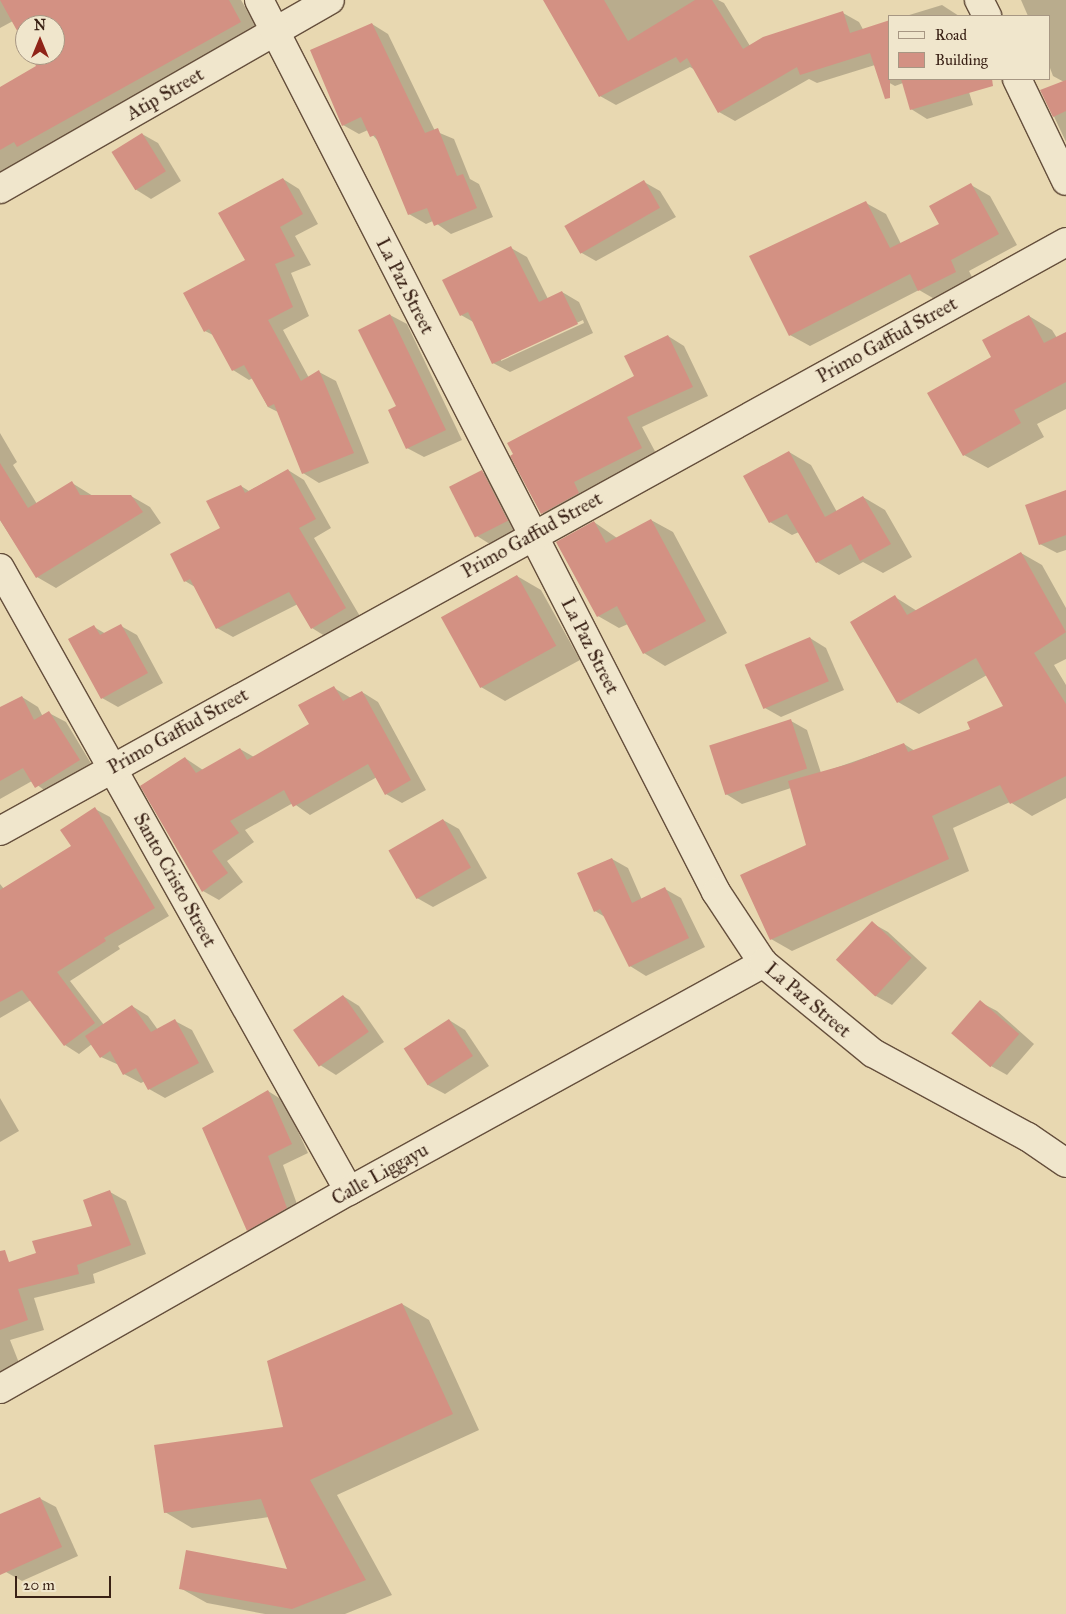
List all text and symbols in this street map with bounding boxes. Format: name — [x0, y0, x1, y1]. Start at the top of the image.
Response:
north arrow — [15, 15, 65, 65]
legend — [888, 15, 1051, 80]
text: N — [34, 17, 46, 34]
text: Road — [935, 26, 967, 44]
text: Building — [935, 51, 988, 69]
street label: Atip Street — [122, 63, 208, 125]
street label: La Paz Street — [371, 234, 439, 338]
street label: Primo Gaffud Street — [813, 292, 961, 388]
street label: Primo Gaffud Street — [458, 487, 606, 583]
street label: La Paz Street — [556, 594, 624, 698]
street label: Primo Gaffud Street — [104, 683, 252, 779]
street label: Santo Cristo Street — [129, 809, 221, 951]
street label: La Paz Street — [761, 958, 855, 1042]
street label: Calle Liggayu — [328, 1138, 432, 1210]
scale bar — [18, 1566, 114, 1598]
text: 20 m — [23, 1576, 55, 1594]

